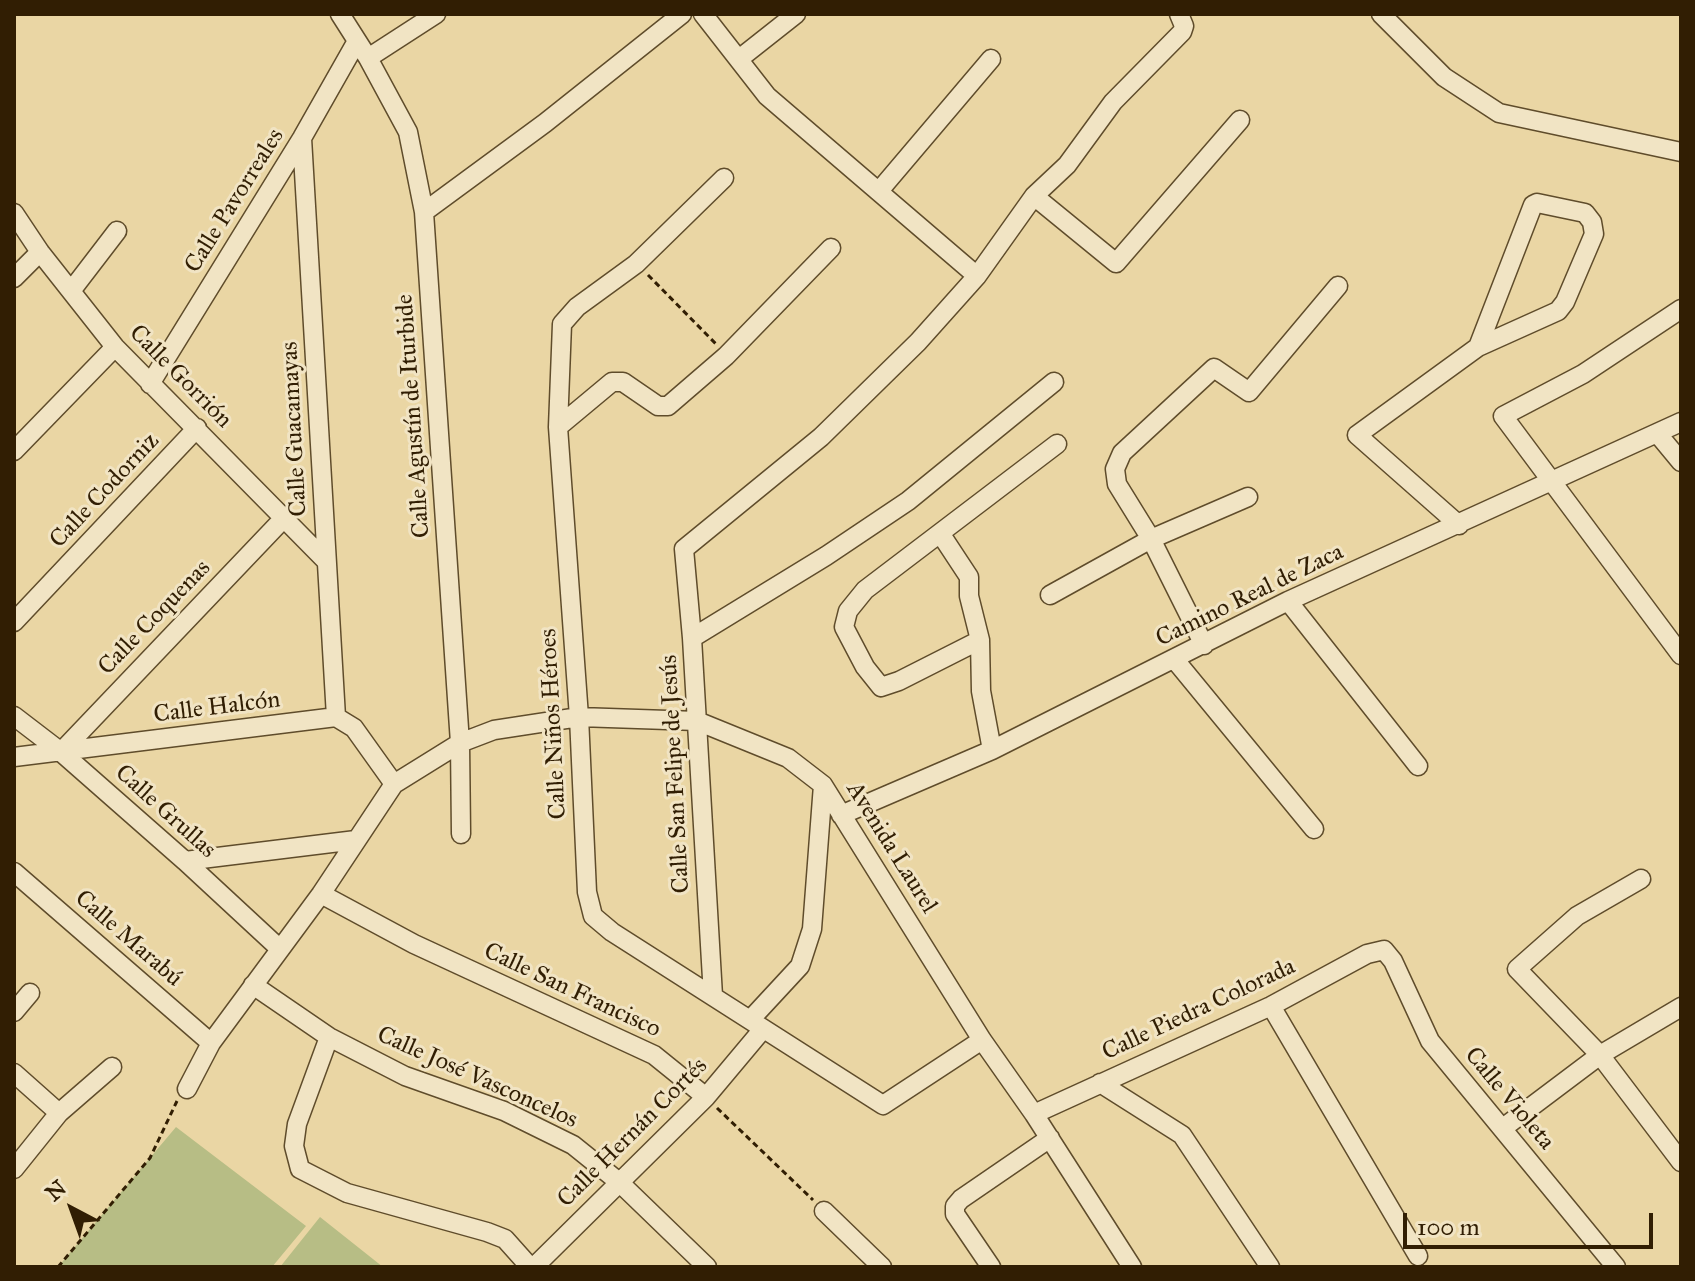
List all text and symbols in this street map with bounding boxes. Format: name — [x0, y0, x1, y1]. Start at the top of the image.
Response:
street label: Calle Pavorreales — [179, 124, 291, 278]
street label: Calle Agustín de Iturbide — [391, 293, 437, 539]
street label: Calle Gorrión — [122, 319, 238, 435]
street label: Calle Guacamayas — [276, 341, 314, 517]
street label: Calle Codorniz — [44, 427, 166, 555]
street label: Camino Real de Zaca — [1152, 538, 1348, 654]
street label: Calle Coquenas — [93, 554, 217, 682]
street label: Calle Niños Héroes — [535, 628, 573, 820]
street label: Calle San Felipe de Jesús — [655, 654, 697, 894]
street label: Calle Halcón — [152, 686, 282, 730]
street label: Calle Grullas — [109, 759, 221, 865]
street label: Avenida Laurel — [839, 777, 943, 919]
street label: Calle Marabú — [68, 885, 188, 993]
street label: Calle San Francisco — [479, 937, 665, 1045]
street label: Calle Piedra Colorada — [1098, 953, 1300, 1067]
street label: Calle José Vasconcelos — [372, 1021, 582, 1135]
street label: Calle Violeta — [1458, 1042, 1560, 1156]
street label: Calle Hernán Cortés — [552, 1052, 714, 1214]
north arrow — [32, 1169, 112, 1249]
text: N — [40, 1174, 72, 1207]
scale bar — [1407, 1197, 1657, 1247]
text: 100 m — [1417, 1212, 1480, 1242]

